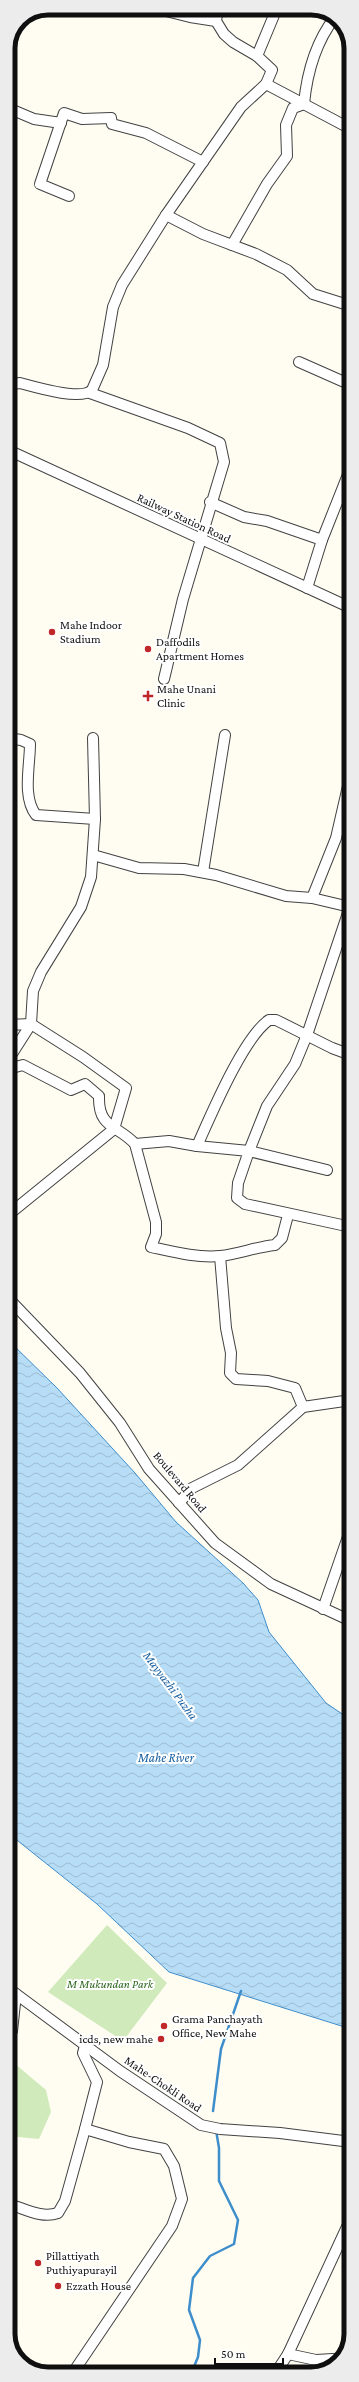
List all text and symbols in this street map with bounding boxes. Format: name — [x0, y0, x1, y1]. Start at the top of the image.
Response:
street label: Railway Station Road — [135, 490, 234, 546]
place label: Mahe Indoor Stadium — [60, 618, 123, 646]
marker: Mahe Indoor Stadium — [47, 627, 57, 637]
place label: Daffodils Apartment Homes — [156, 635, 244, 663]
marker: Daffodils Apartment Homes — [143, 644, 153, 654]
place label: Mahe Unani Clinic — [157, 682, 216, 710]
marker: Mahe Unani Clinic — [142, 690, 154, 702]
street label: Boulevard Road — [150, 1449, 210, 1516]
water label: Mayyazhi Puzha — [139, 1647, 201, 1722]
water label: Mahe River — [137, 1750, 194, 1765]
park label: M Mukundan Park — [66, 1977, 154, 1991]
place label: Grama Panchayath Office, New Mahe — [172, 2012, 263, 2040]
marker: Grama Panchayath Office, New Mahe — [159, 2021, 169, 2031]
place label: icds, new mahe — [79, 2032, 153, 2046]
marker: icds, new mahe — [156, 2034, 166, 2044]
street label: Mahe-Chokli Road — [122, 2053, 205, 2115]
place label: Pillattiyath Puthiyapurayil — [46, 2249, 117, 2277]
marker: Pillattiyath Puthiyapurayil — [33, 2258, 43, 2268]
place label: Ezzath House — [66, 2279, 131, 2293]
marker: Ezzath House — [53, 2281, 63, 2291]
scale bar — [215, 2340, 283, 2366]
text: 50 m — [221, 2347, 246, 2361]

